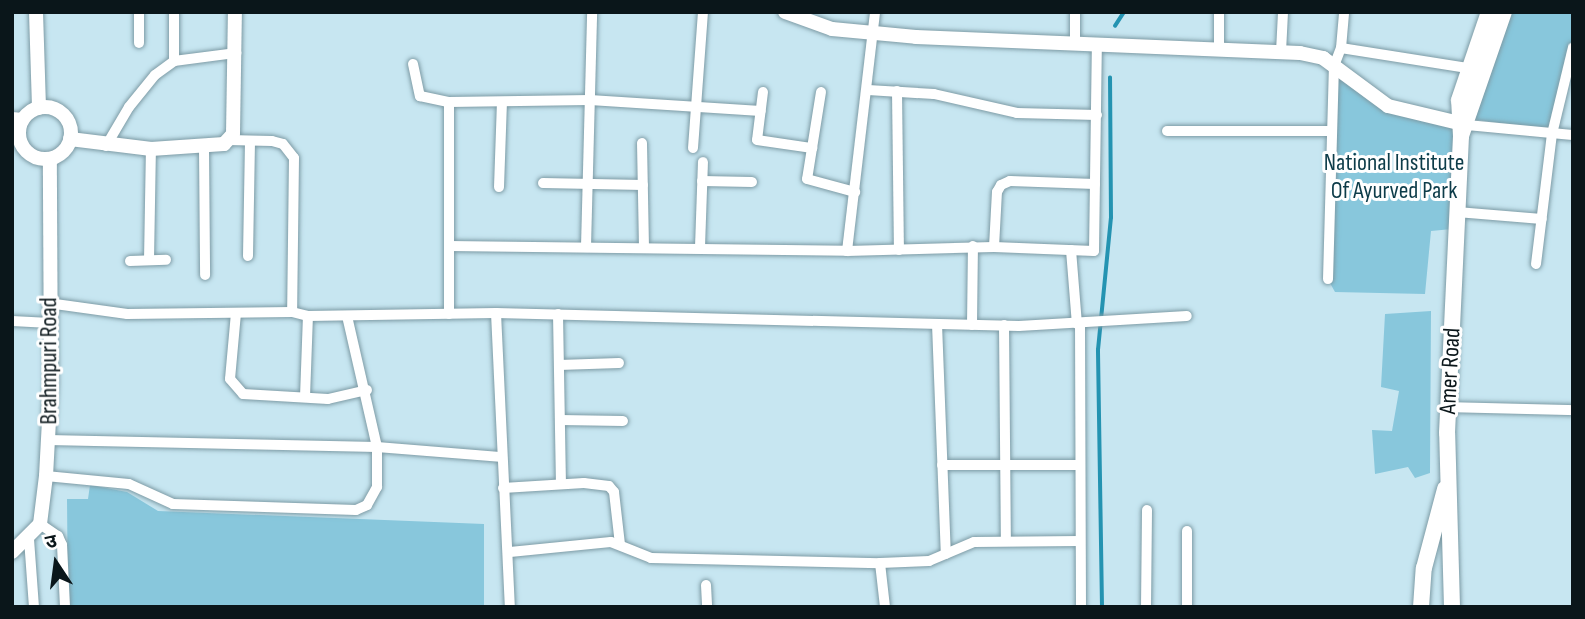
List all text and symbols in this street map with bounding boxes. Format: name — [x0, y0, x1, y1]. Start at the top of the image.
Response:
park label: National Institute Of Ayurved Park — [1324, 149, 1464, 205]
street label: Brahmpuri Road — [35, 297, 63, 425]
street label: Amer Road — [1433, 327, 1467, 415]
north arrow — [21, 528, 91, 598]
text: उ — [43, 530, 59, 555]

